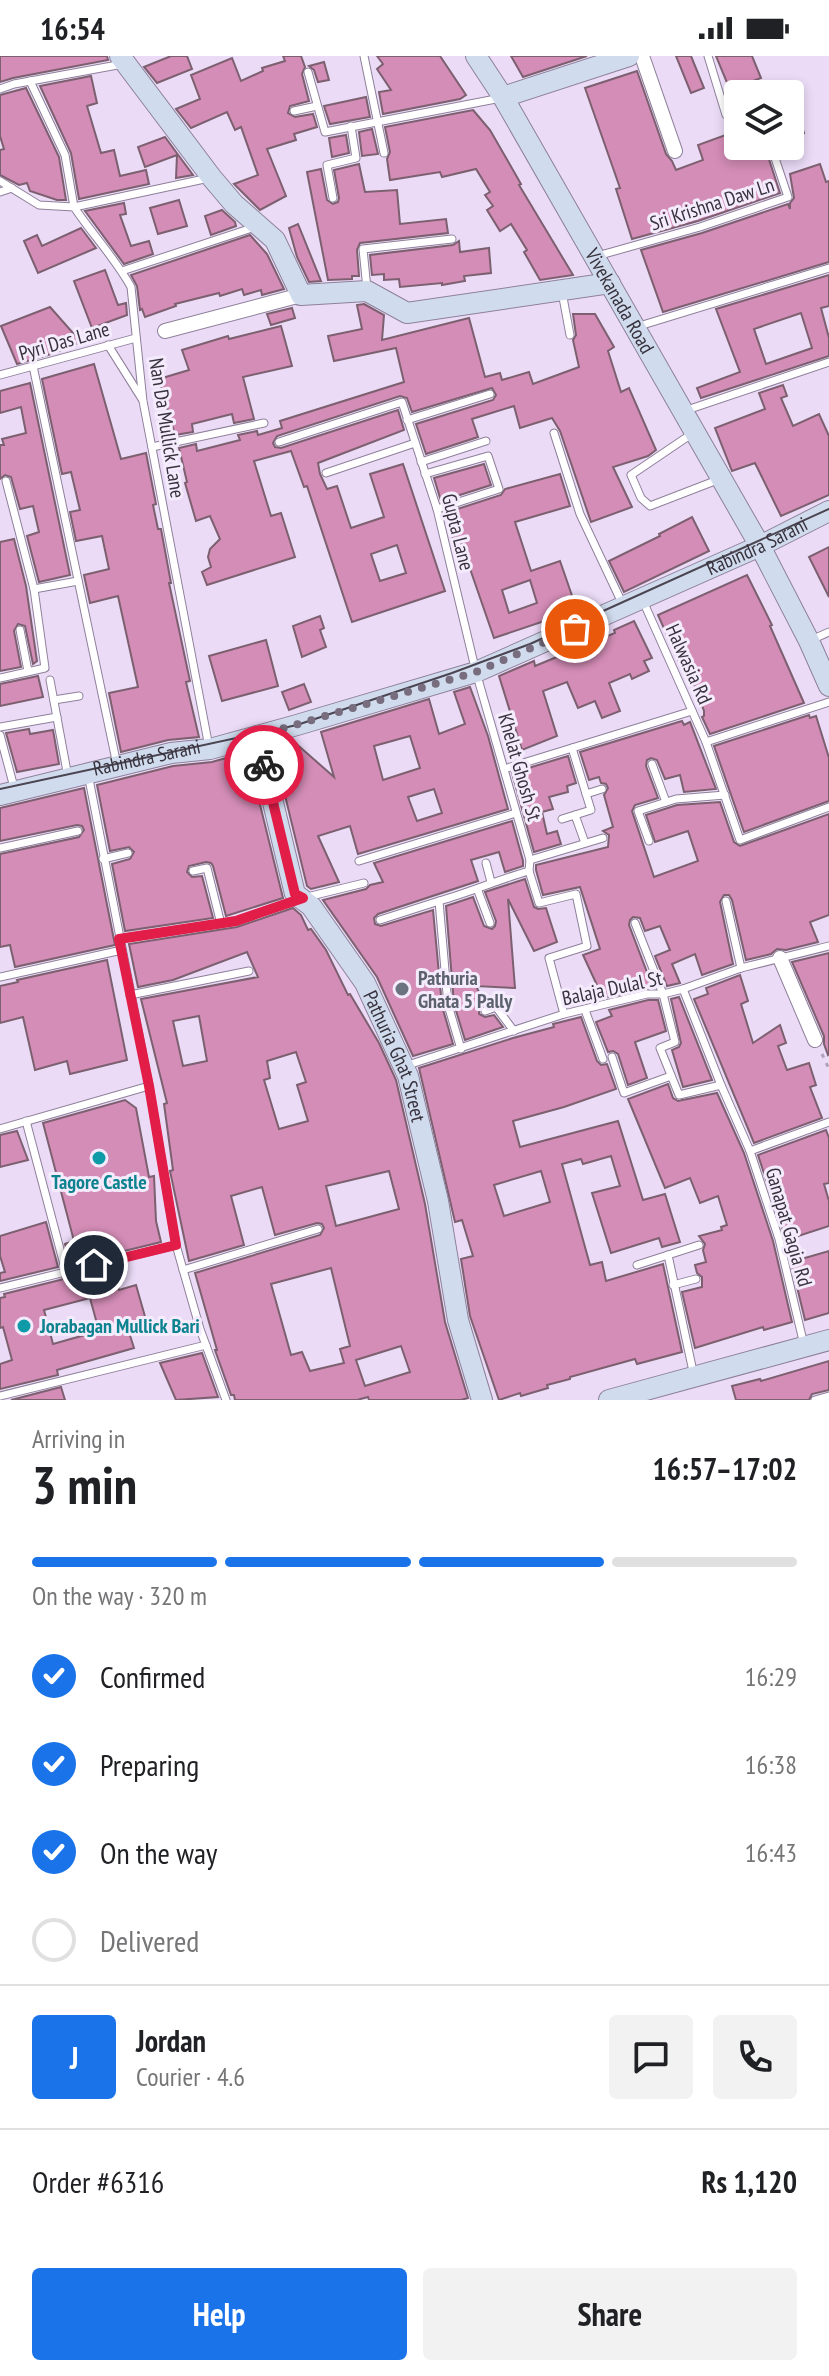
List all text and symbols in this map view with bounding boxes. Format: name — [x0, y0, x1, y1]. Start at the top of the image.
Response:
text: 16:54 — [40, 9, 105, 48]
map controls — [724, 80, 804, 160]
button: layers — [724, 80, 804, 160]
street label: Sri Krishna Daw Ln — [646, 172, 778, 236]
street label: Vivekanada Road — [579, 243, 660, 358]
street label: Pyri Das Lane — [16, 316, 112, 366]
street label: Nan Da Mullick Lane — [143, 356, 191, 500]
street label: Gupta Lane — [436, 491, 480, 573]
street label: Rabindra Sarani — [702, 511, 812, 581]
pin — [541, 595, 609, 663]
icon: bag — [553, 607, 597, 651]
street label: Halwasia Rd — [660, 620, 718, 708]
street label: Khelat Ghosh St — [492, 710, 548, 824]
courier — [224, 725, 304, 805]
street label: Rabindra Sarani — [91, 733, 203, 782]
icon: bike — [242, 743, 286, 787]
place label: Pathuria Ghata 5 Pally — [418, 965, 513, 1014]
street label: Balaja Dulal St — [560, 965, 665, 1011]
marker: Pathuria Ghata 5 Pally — [393, 980, 411, 998]
street label: Pathuria Ghat Street — [357, 986, 432, 1125]
marker: Tagore Castle — [90, 1149, 108, 1167]
street label: Ganapat Gagia Rd — [760, 1165, 818, 1289]
place label: Tagore Castle — [51, 1169, 147, 1195]
pin — [60, 1231, 128, 1299]
icon: home — [72, 1243, 116, 1287]
place label: Jorabagan Mullick Bari — [39, 1313, 200, 1339]
marker: Jorabagan Mullick Bari — [15, 1317, 33, 1335]
text: Arriving in — [32, 1422, 125, 1455]
text: 16:57–17:02 — [653, 1449, 797, 1488]
text: 3 min — [32, 1451, 137, 1518]
text: On the way · 320 m — [32, 1579, 207, 1612]
icon: check — [32, 1654, 76, 1698]
text: Confirmed — [100, 1657, 205, 1696]
text: 16:29 — [745, 1660, 797, 1693]
icon: check — [32, 1742, 76, 1786]
text: Preparing — [100, 1745, 199, 1784]
text: 16:38 — [745, 1748, 797, 1781]
icon: check — [32, 1830, 76, 1874]
text: On the way — [100, 1833, 217, 1872]
text: 16:43 — [745, 1836, 797, 1869]
text: Delivered — [100, 1921, 199, 1960]
button: chat — [609, 2015, 693, 2099]
button: phone — [713, 2015, 797, 2099]
text: Jordan — [136, 2021, 206, 2060]
text: J — [70, 2038, 78, 2077]
text: Courier · 4.6 — [136, 2060, 245, 2093]
text: Order #6316 — [32, 2162, 164, 2201]
text: Rs 1,120 — [701, 2162, 797, 2201]
button: Help — [32, 2268, 407, 2360]
button: Share — [423, 2268, 797, 2360]

